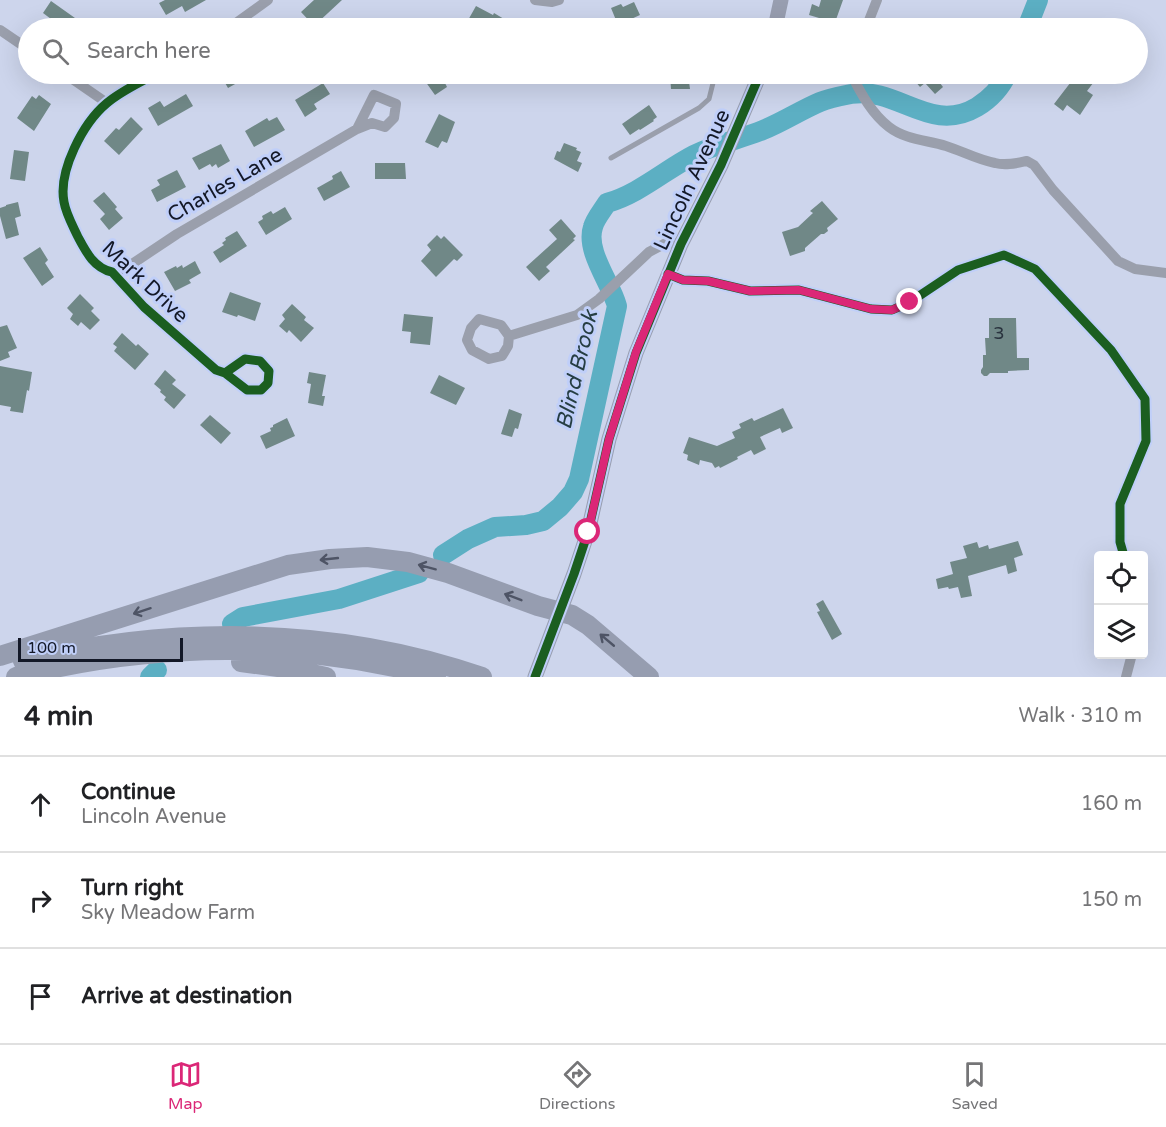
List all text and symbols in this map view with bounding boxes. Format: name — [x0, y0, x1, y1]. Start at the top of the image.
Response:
search box — [18, 18, 1148, 84]
icon: search — [39, 35, 72, 68]
text: Search here — [87, 38, 211, 64]
street label: Lincoln Avenue — [648, 105, 736, 254]
street label: Charles Lane — [163, 142, 287, 228]
street label: Mark Drive — [97, 236, 193, 328]
route end — [896, 288, 922, 314]
water label: Blind Brook — [551, 306, 604, 432]
house number: 3 — [993, 322, 1005, 344]
route start — [574, 518, 600, 544]
map controls — [1094, 551, 1148, 659]
button: locate — [1094, 551, 1148, 605]
one-way arrow — [320, 554, 340, 565]
one-way arrow — [418, 561, 437, 572]
one-way arrow — [504, 590, 523, 601]
button: layers — [1094, 605, 1148, 659]
one-way arrow — [133, 607, 152, 618]
one-way arrow — [600, 633, 615, 647]
scale bar — [18, 635, 183, 662]
text: 100 m — [27, 638, 76, 658]
text: 4 min — [24, 701, 93, 732]
text: Walk · 310 m — [1019, 704, 1142, 728]
text: Continue — [81, 779, 176, 805]
icon: ahead — [24, 788, 57, 821]
text: 160 m — [1081, 792, 1142, 816]
text: Lincoln Avenue — [81, 805, 226, 829]
text: Turn right — [81, 875, 183, 901]
icon: right — [24, 884, 57, 917]
text: 150 m — [1081, 888, 1142, 912]
text: Sky Meadow Farm — [81, 901, 255, 925]
icon: arrive — [24, 980, 57, 1013]
text: Arrive at destination — [81, 983, 292, 1009]
tab: Map — [168, 1058, 203, 1114]
tab: Directions — [539, 1058, 615, 1114]
tab: Saved — [952, 1058, 998, 1114]

